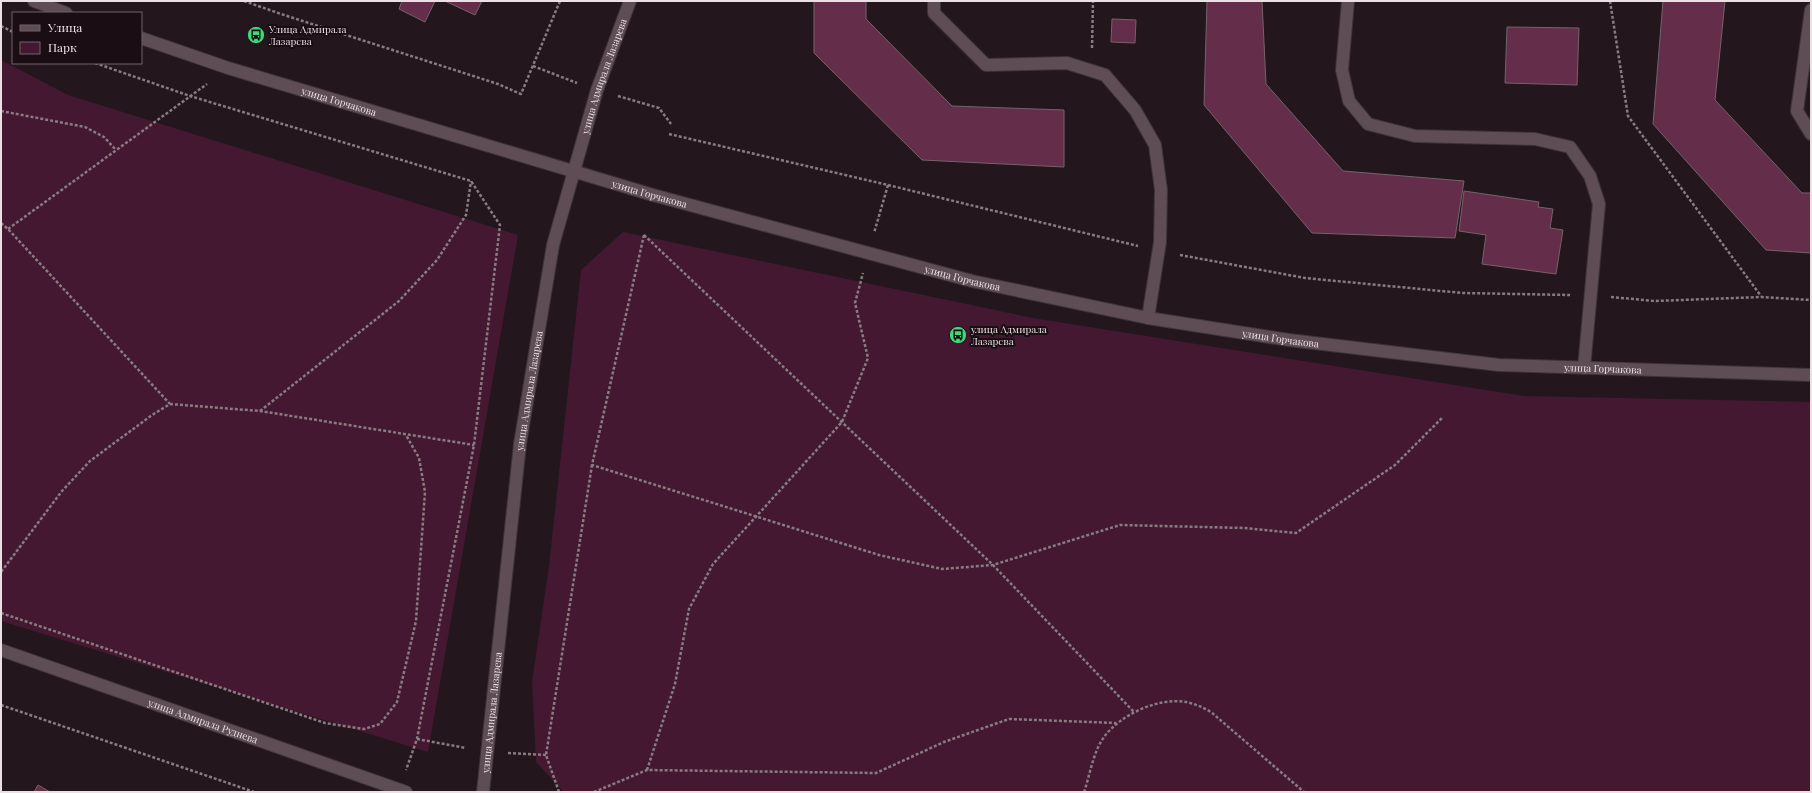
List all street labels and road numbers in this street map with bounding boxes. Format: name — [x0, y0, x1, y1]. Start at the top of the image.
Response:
street label: улица Адмирала Лазарева — [578, 16, 630, 137]
street label: улица Горчакова — [299, 83, 378, 119]
street label: улица Горчакова — [609, 176, 689, 211]
street label: улица Горчакова — [922, 261, 1002, 294]
street label: улица Горчакова — [1240, 326, 1320, 351]
street label: улица Адмирала Лазарева — [512, 330, 546, 452]
street label: улица Горчакова — [1563, 360, 1642, 377]
street label: улица Адмирала Лазарева — [478, 651, 505, 774]
street label: улица Адмирала Руднева — [145, 695, 260, 747]

